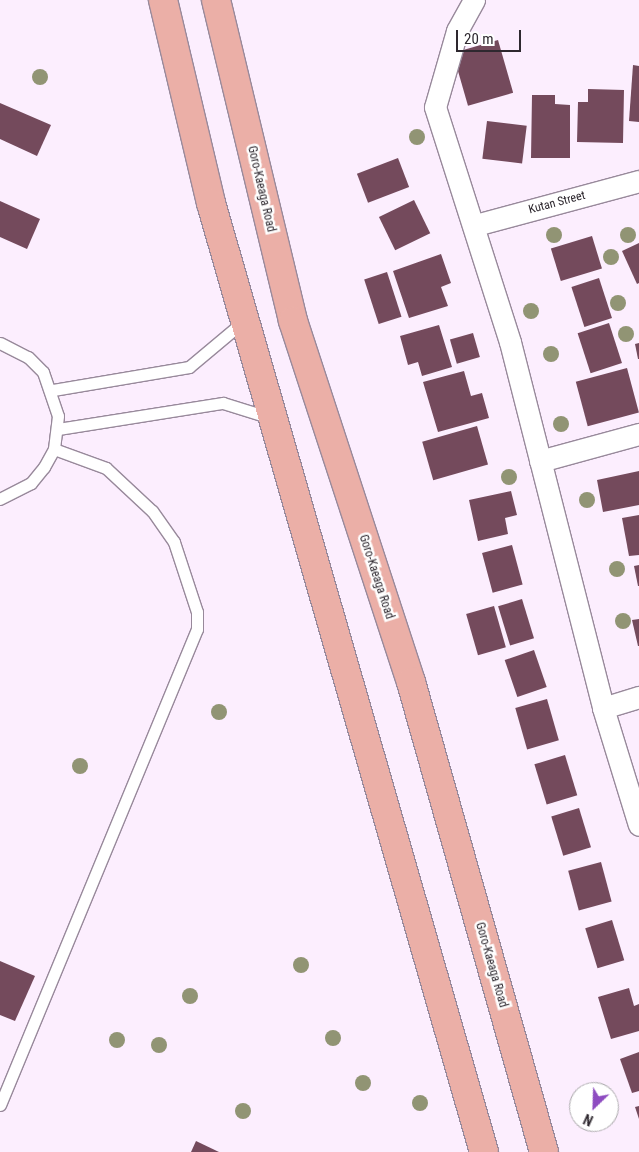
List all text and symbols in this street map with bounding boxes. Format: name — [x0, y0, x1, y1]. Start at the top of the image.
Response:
scale bar — [459, 20, 524, 52]
text: 20 m — [464, 30, 494, 48]
street label: Goro-Kaeaga Road — [244, 145, 278, 233]
street label: Kutan Street — [527, 189, 587, 217]
street label: Goro-Kaeaga Road — [356, 533, 396, 621]
street label: Goro-Kaeaga Road — [472, 921, 510, 1009]
north arrow — [569, 1082, 619, 1132]
text: N — [581, 1111, 595, 1129]

